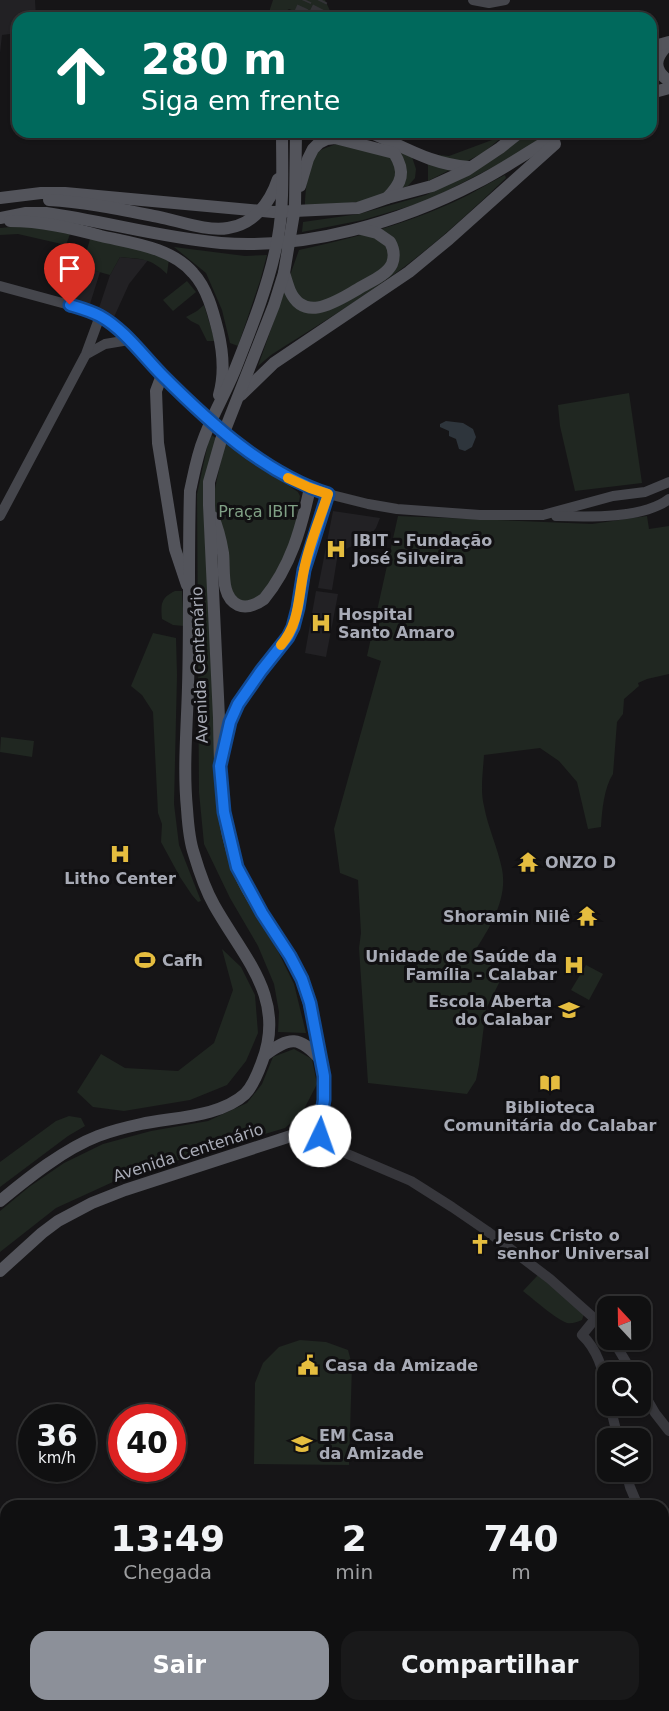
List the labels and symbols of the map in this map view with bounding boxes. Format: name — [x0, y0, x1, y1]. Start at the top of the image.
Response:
pin — [44, 243, 95, 305]
park label: Praça IBIT — [218, 502, 298, 521]
place label: IBIT - Fundação José Silveira — [352, 531, 492, 568]
hospital icon: IBIT - Fundação José Silveira — [324, 537, 348, 561]
street label: Avenida Centenário — [187, 586, 212, 744]
place label: Hospital Santo Amaro — [338, 605, 455, 642]
hospital icon: Hospital Santo Amaro — [309, 611, 333, 635]
hospital icon: Litho Center — [108, 842, 132, 866]
temple icon: ONZO D — [516, 850, 540, 874]
place label: ONZO D — [545, 853, 616, 872]
place label: Litho Center — [64, 869, 176, 888]
temple icon: Shoramin Nilê — [575, 904, 599, 928]
place label: Shoramin Nilê — [443, 907, 570, 926]
place label: Unidade de Saúde da Família - Calabar — [365, 947, 557, 984]
sports icon: Cafh — [133, 948, 157, 972]
place label: Cafh — [162, 951, 203, 970]
hospital icon: Unidade de Saúde da Família - Calabar — [562, 953, 586, 977]
place label: Escola Aberta do Calabar — [428, 992, 552, 1029]
school or university icon: Escola Aberta do Calabar — [557, 998, 581, 1022]
library icon: Biblioteca Comunitária do Calabar — [538, 1071, 562, 1095]
place label: Biblioteca Comunitária do Calabar — [444, 1098, 657, 1135]
position arrow — [288, 1104, 352, 1168]
street label: Avenida Centenário — [111, 1119, 266, 1186]
place label: Jesus Cristo o senhor Universal — [496, 1226, 649, 1263]
church icon: Jesus Cristo o senhor Universal — [468, 1232, 492, 1256]
north arrow — [597, 1296, 651, 1350]
public building icon: Casa da Amizade — [296, 1353, 320, 1377]
place label: Casa da Amizade — [325, 1356, 478, 1375]
speed limit sign: 40 — [108, 1404, 186, 1482]
place label: EM Casa da Amizade — [319, 1426, 424, 1463]
school or university icon: EM Casa da Amizade — [290, 1432, 314, 1456]

